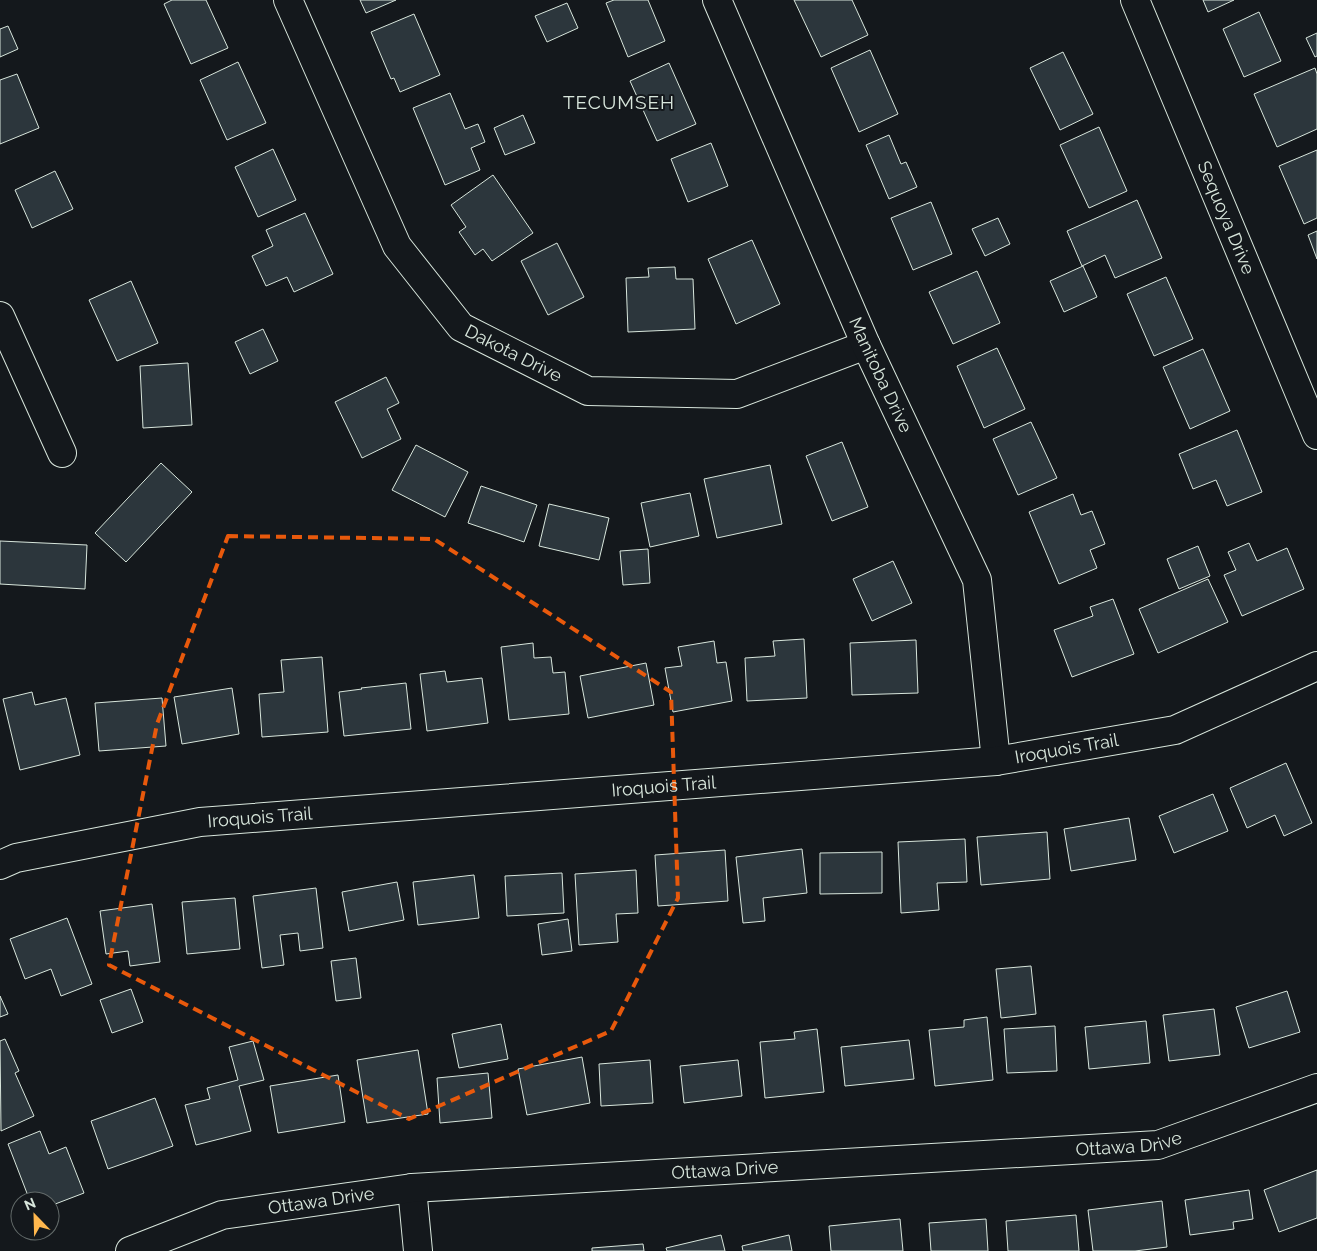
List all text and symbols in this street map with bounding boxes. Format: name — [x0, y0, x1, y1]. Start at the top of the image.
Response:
district label: TECUMSEH — [563, 91, 675, 113]
street label: Sequoya Drive — [1194, 158, 1260, 278]
street label: Manitoba Drive — [845, 314, 917, 436]
street label: Dakota Drive — [462, 320, 566, 386]
street label: Iroquois Trail — [1013, 729, 1120, 768]
street label: Iroquois Trail — [611, 771, 717, 800]
street label: Iroquois Trail — [207, 802, 313, 831]
street label: Ottawa Drive — [1075, 1126, 1185, 1160]
street label: Ottawa Drive — [671, 1156, 779, 1183]
street label: Ottawa Drive — [267, 1182, 376, 1218]
north arrow — [10, 1191, 60, 1241]
text: N — [22, 1195, 38, 1213]

